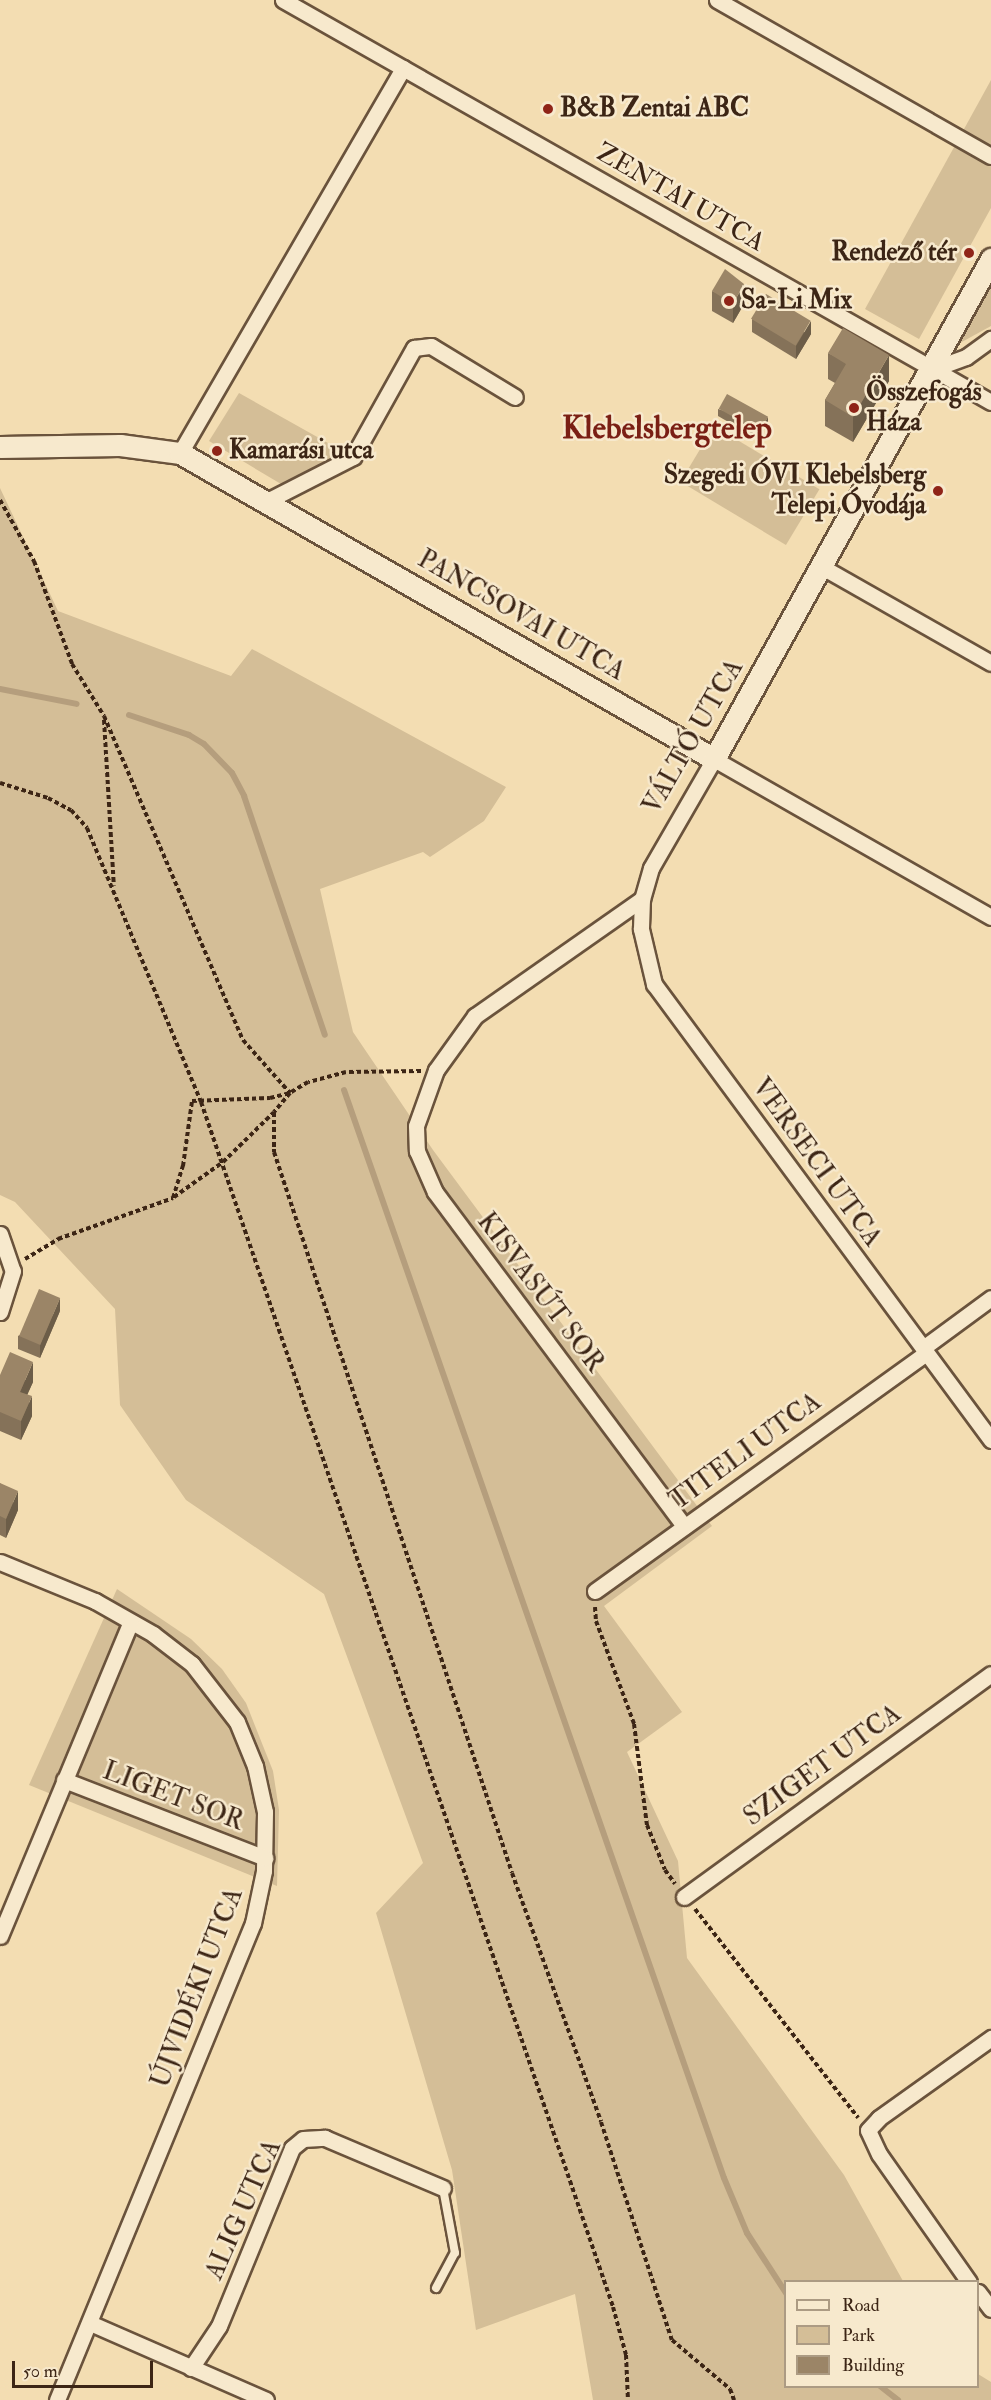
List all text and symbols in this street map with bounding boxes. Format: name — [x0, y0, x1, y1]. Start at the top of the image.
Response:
place label: B&B Zentai ABC — [560, 93, 749, 125]
marker: B&B Zentai ABC — [541, 102, 555, 116]
street label: ZENTAI UTCA — [590, 137, 770, 259]
place label: Rendező tér — [831, 237, 957, 269]
marker: Rendező tér — [962, 246, 976, 260]
place label: Sa-Li Mix — [741, 285, 852, 317]
marker: Sa-Li Mix — [722, 294, 736, 308]
place label: Összefogás Háza — [866, 377, 982, 438]
marker: Összefogás Háza — [847, 401, 861, 415]
district label: Klebelsbergtelep — [562, 409, 772, 447]
place label: Kamarási utca — [229, 435, 373, 467]
marker: Kamarási utca — [210, 444, 224, 458]
place label: Szegedi ÓVI Klebelsberg Telepi Óvodája — [664, 460, 926, 522]
marker: Szegedi ÓVI Klebelsberg Telepi Óvodája — [931, 484, 945, 498]
street label: PANCSOVAI UTCA — [412, 544, 630, 688]
street label: VÁLTÓ UTCA — [637, 654, 751, 820]
street label: VERSECI UTCA — [744, 1073, 888, 1253]
street label: KISVASÚT SOR — [470, 1207, 610, 1379]
street label: TITELI UTCA — [664, 1387, 828, 1517]
street label: SZIGET UTCA — [738, 1699, 908, 1833]
street label: LIGET SOR — [98, 1756, 248, 1838]
street label: ÚJVIDÉKI UTCA — [146, 1884, 250, 2092]
street label: ALIG UTCA — [199, 2135, 289, 2285]
legend — [784, 2280, 979, 2388]
text: Road — [842, 2294, 880, 2317]
text: Park — [842, 2324, 875, 2347]
scale bar — [15, 2349, 156, 2387]
text: Building — [842, 2354, 904, 2377]
text: 50 m — [23, 2360, 58, 2383]

